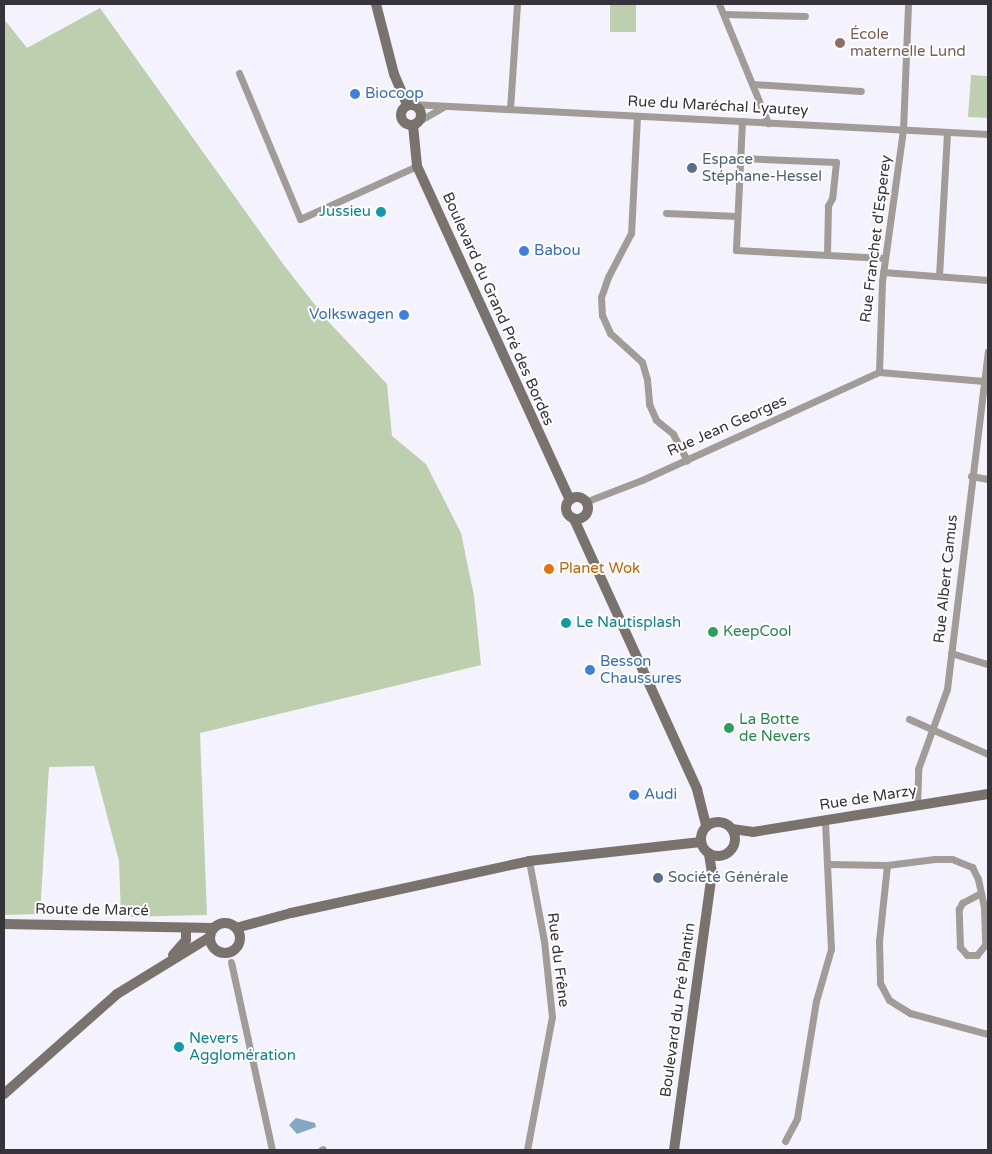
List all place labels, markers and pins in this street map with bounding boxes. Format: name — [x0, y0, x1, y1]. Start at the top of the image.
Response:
place label: École maternelle Lund — [850, 25, 966, 60]
marker: École maternelle Lund — [834, 37, 846, 49]
place label: Biocoop — [365, 85, 424, 103]
marker: Biocoop — [349, 88, 361, 100]
place label: Espace Stéphane-Hessel — [702, 150, 822, 185]
marker: Espace Stéphane-Hessel — [686, 162, 698, 174]
place label: Jussieu — [319, 203, 371, 221]
marker: Jussieu — [375, 206, 387, 218]
place label: Babou — [534, 242, 581, 260]
marker: Babou — [518, 245, 530, 257]
place label: Volkswagen — [309, 306, 394, 324]
marker: Volkswagen — [398, 309, 410, 321]
place label: Planet Wok — [559, 560, 640, 578]
marker: Planet Wok — [543, 563, 555, 575]
place label: Le Nautisplash — [576, 614, 681, 632]
marker: Le Nautisplash — [560, 617, 572, 629]
place label: KeepCool — [723, 623, 792, 641]
marker: KeepCool — [707, 626, 719, 638]
place label: Besson Chaussures — [600, 652, 682, 687]
marker: Besson Chaussures — [584, 664, 596, 676]
place label: La Botte de Nevers — [739, 710, 810, 745]
marker: La Botte de Nevers — [723, 722, 735, 734]
place label: Audi — [644, 786, 677, 804]
marker: Audi — [628, 789, 640, 801]
place label: Société Générale — [668, 869, 788, 887]
marker: Société Générale — [652, 872, 664, 884]
place label: Nevers Agglomération — [189, 1029, 296, 1064]
marker: Nevers Agglomération — [173, 1041, 185, 1053]

